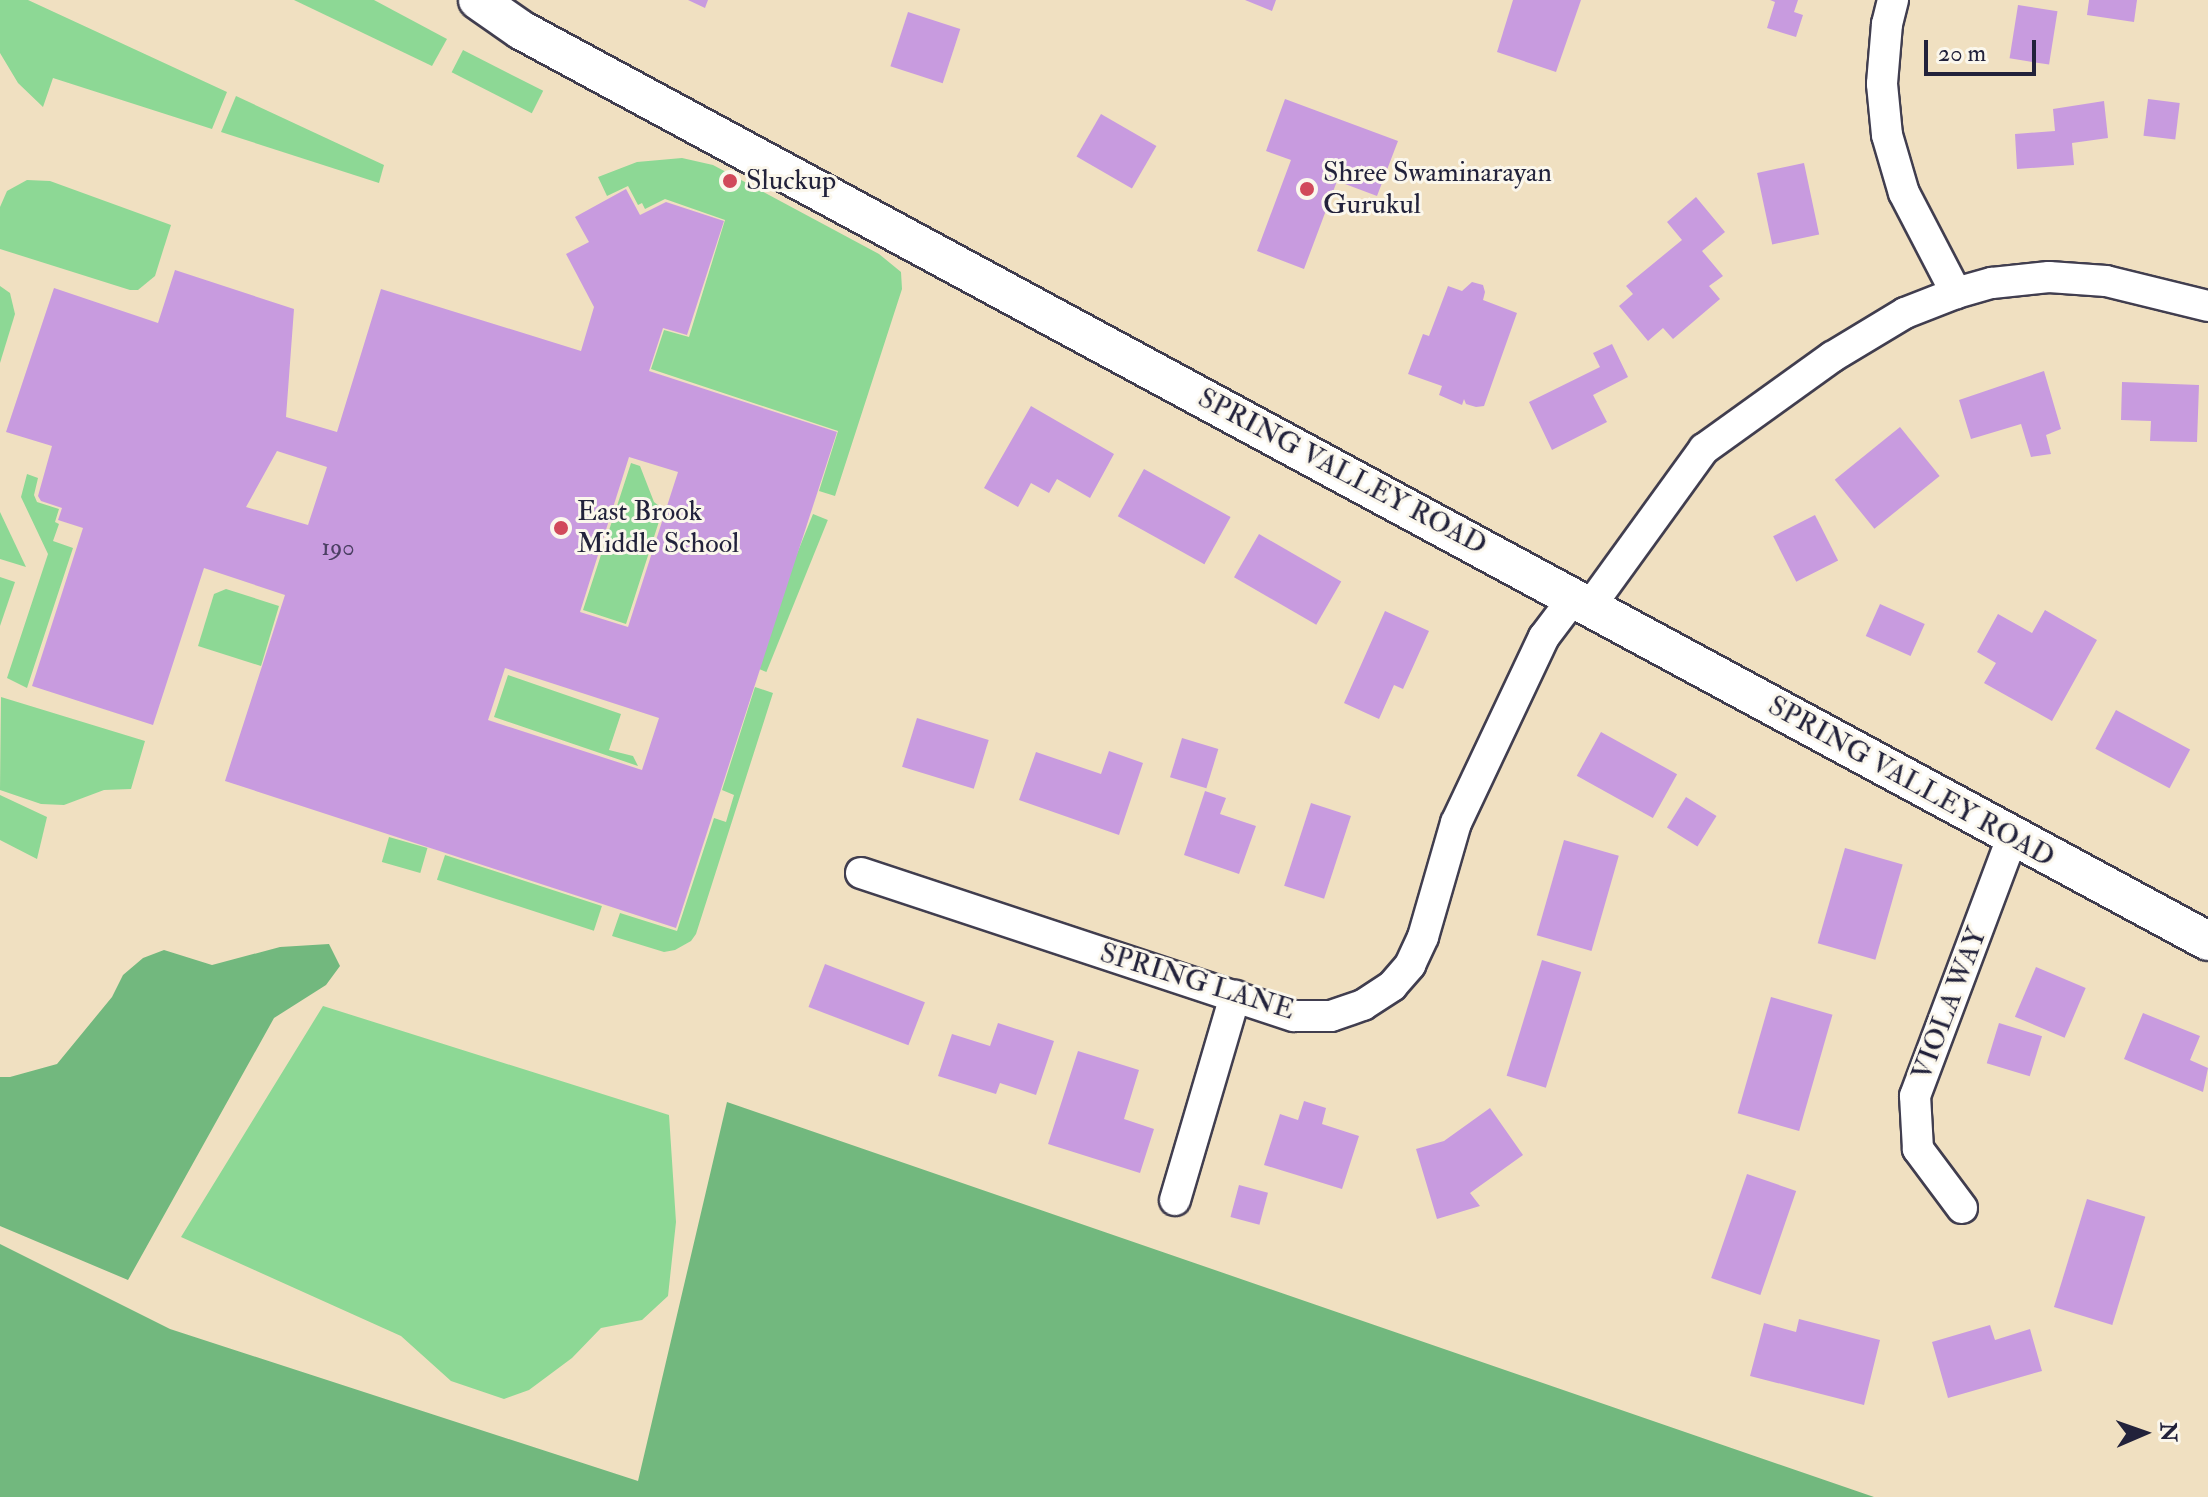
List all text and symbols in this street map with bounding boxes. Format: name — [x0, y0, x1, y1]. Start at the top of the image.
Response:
scale bar — [1928, 24, 2040, 74]
text: 20 m — [1938, 38, 1986, 69]
place label: Shree Swaminarayan Gurukul — [1323, 156, 1552, 222]
place label: Sluckup — [746, 164, 836, 198]
marker: Sluckup — [721, 172, 739, 190]
marker: Shree Swaminarayan Gurukul — [1298, 180, 1316, 198]
street label: SPRING VALLEY ROAD — [1192, 382, 1492, 562]
place label: East Brook Middle School — [577, 495, 739, 561]
marker: East Brook Middle School — [552, 519, 570, 537]
house number: 190 — [321, 534, 355, 562]
street label: SPRING VALLEY ROAD — [1762, 689, 2060, 875]
street label: VIOLA WAY — [1905, 923, 1995, 1085]
street label: SPRING LANE — [1096, 937, 1298, 1027]
north arrow — [2104, 1393, 2184, 1473]
text: N — [2154, 1422, 2182, 1442]

